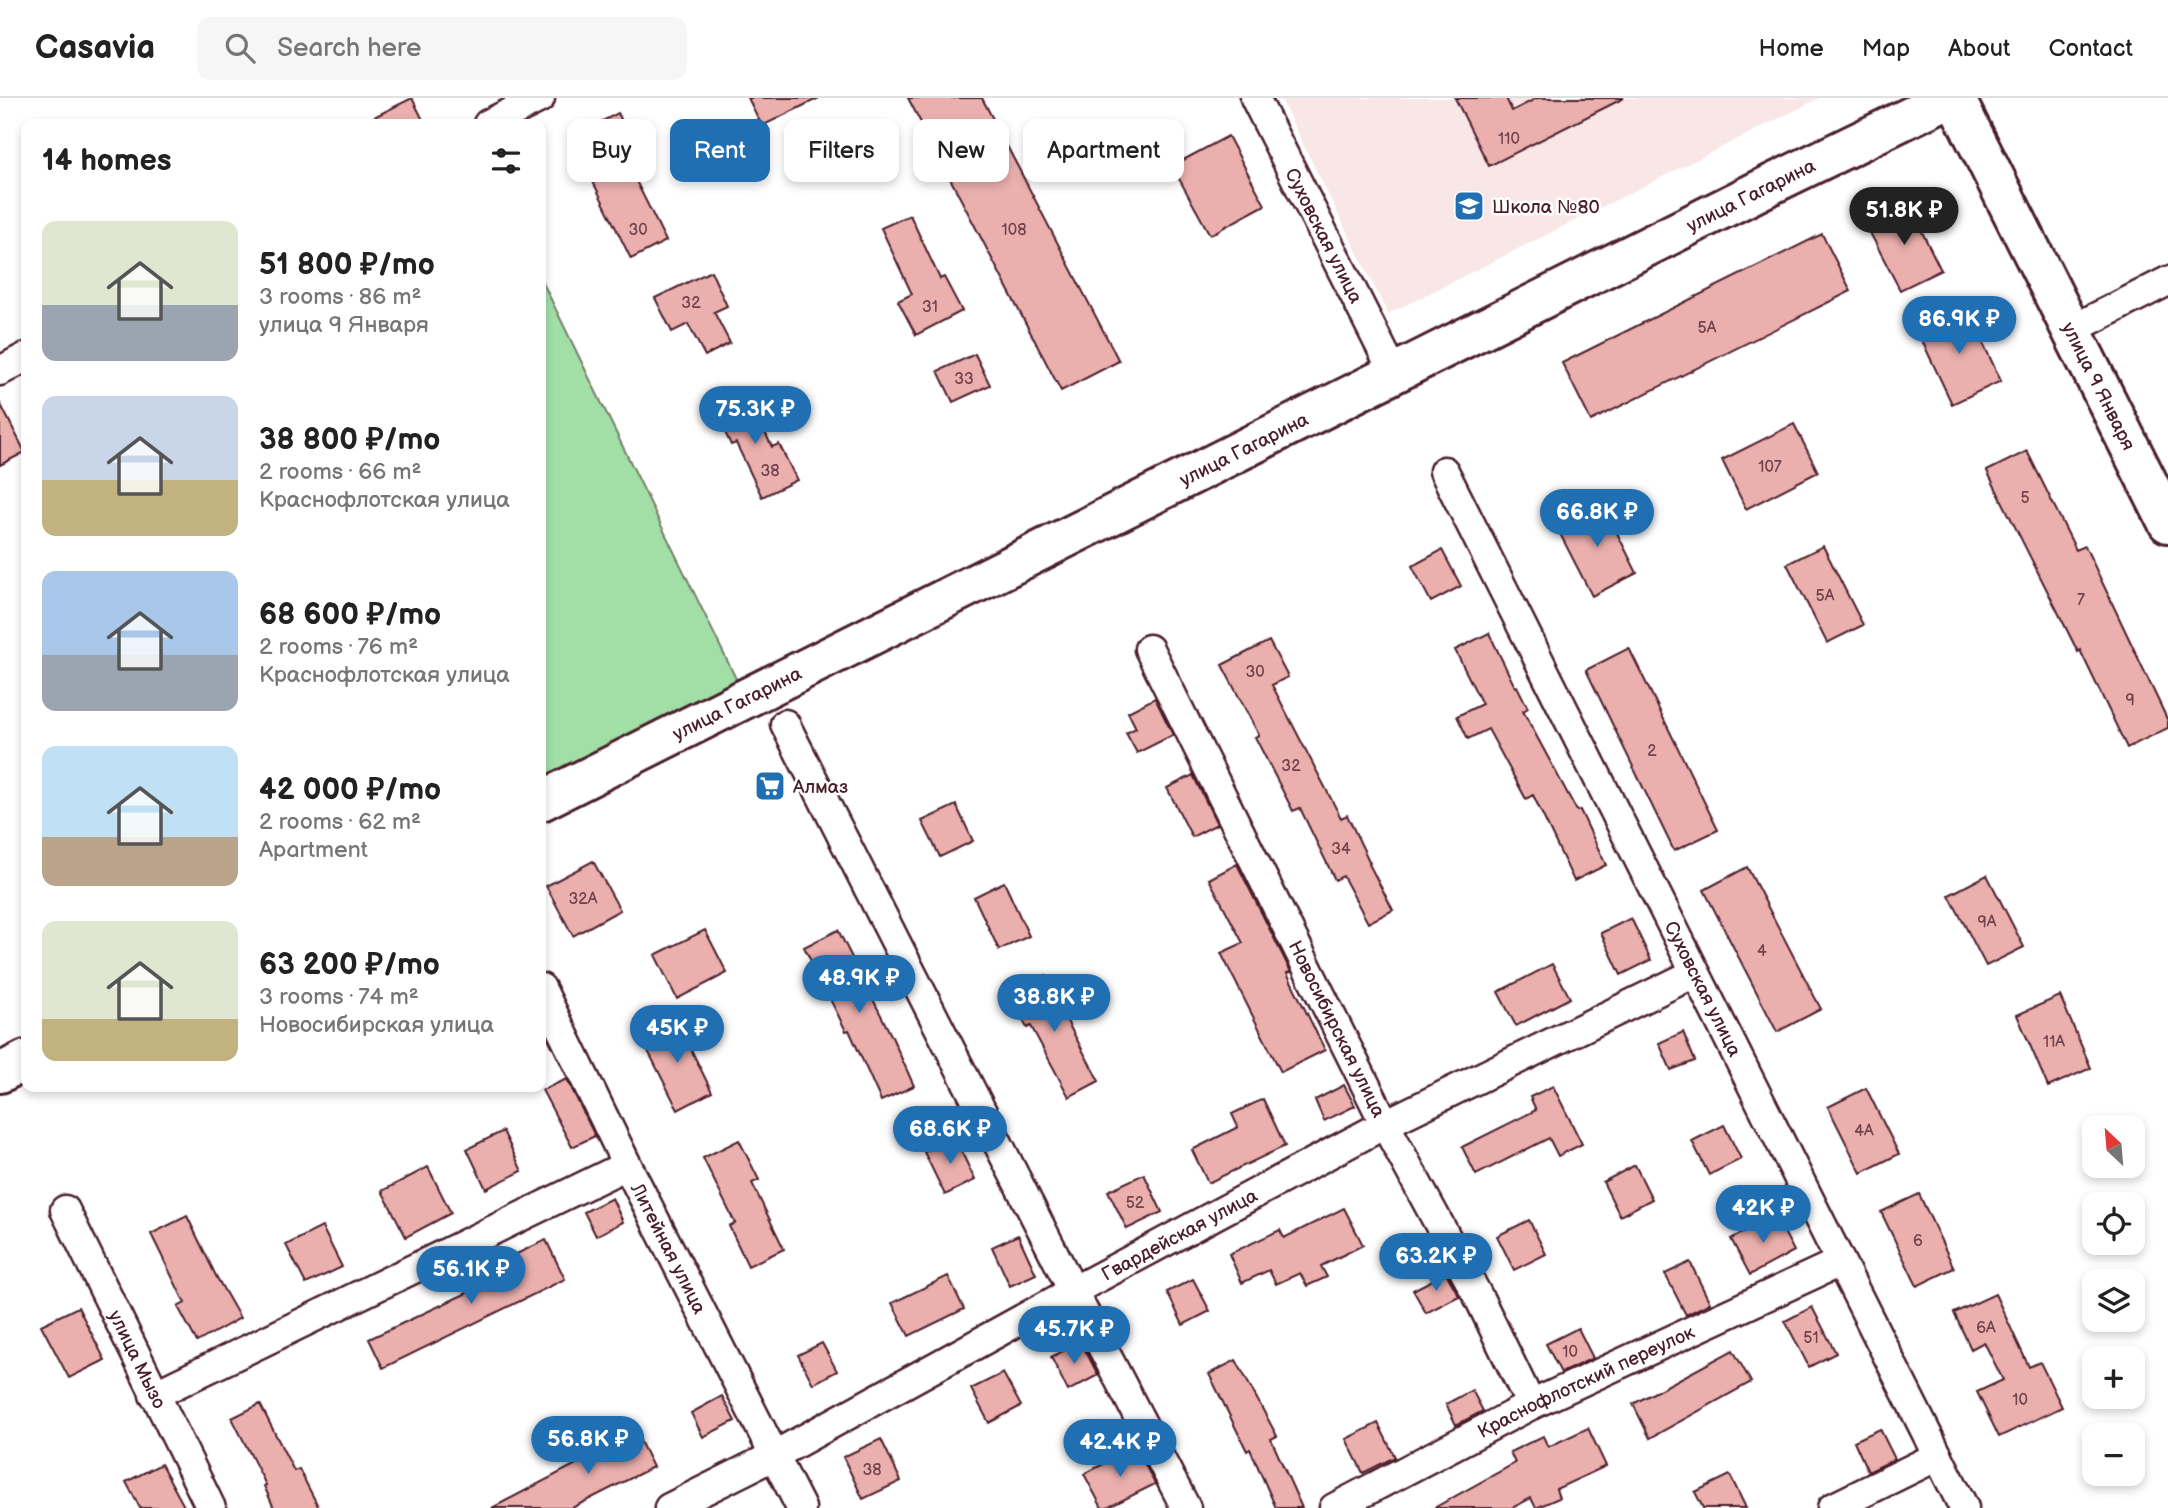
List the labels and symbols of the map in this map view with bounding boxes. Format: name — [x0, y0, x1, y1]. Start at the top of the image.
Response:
house number: 110 — [1498, 130, 1520, 149]
street label: улица Гагарина — [1683, 155, 1820, 238]
street label: Суховская улица — [1279, 165, 1367, 308]
pin: 51.8K ₽ — [1839, 188, 1969, 247]
school or university icon: Школа №80 — [1452, 189, 1486, 223]
place label: Школа №80 — [1492, 196, 1600, 219]
house number: 30 — [628, 221, 648, 240]
house number: 108 — [1002, 221, 1026, 240]
house number: 32 — [681, 294, 701, 313]
pin: 86.9K ₽ — [1894, 296, 2024, 356]
house number: 31 — [922, 298, 938, 317]
house number: 5А — [1698, 319, 1717, 338]
street label: улица 9 Января — [2056, 319, 2140, 454]
house number: 33 — [954, 370, 974, 389]
pin: 75.3K ₽ — [690, 386, 820, 446]
street label: улица Гагарина — [1176, 408, 1313, 492]
house number: 107 — [1758, 458, 1782, 477]
house number: 38 — [760, 462, 780, 481]
house number: 5 — [2020, 489, 2030, 508]
pin: 66.8K ₽ — [1532, 490, 1662, 549]
house number: 5А — [1816, 587, 1835, 606]
house number: 7 — [2077, 591, 2085, 610]
street label: улица Гагарина — [669, 662, 806, 746]
house number: 30 — [1245, 663, 1265, 682]
house number: 9 — [2125, 691, 2135, 710]
house number: 2 — [1647, 742, 1657, 761]
house number: 32 — [1281, 757, 1301, 776]
supermarket icon: Алмаз — [753, 769, 787, 803]
place label: Алмаз — [792, 776, 848, 799]
house number: 34 — [1331, 840, 1351, 859]
house number: 32А — [569, 890, 598, 909]
house number: 9А — [1978, 913, 1997, 932]
street label: Суховская улица — [1659, 918, 1746, 1061]
street label: Новосибирская улица — [1283, 937, 1390, 1121]
house number: 4 — [1757, 942, 1767, 961]
pin: 48.9K ₽ — [794, 956, 924, 1015]
pin: 38.8K ₽ — [989, 974, 1119, 1034]
pin: 45K ₽ — [628, 1006, 726, 1065]
house number: 11А — [2043, 1033, 2065, 1052]
pin: 68.6K ₽ — [885, 1107, 1015, 1166]
north arrow — [2082, 1115, 2146, 1178]
house number: 4А — [1854, 1122, 1874, 1141]
street label: Литейная улица — [625, 1179, 711, 1318]
street label: Гвардейская улица — [1098, 1184, 1262, 1287]
pin: 42K ₽ — [1714, 1186, 1812, 1245]
house number: 52 — [1126, 1194, 1145, 1213]
house number: 6 — [1913, 1232, 1923, 1251]
pin: 63.2K ₽ — [1371, 1234, 1501, 1293]
pin: 56.1K ₽ — [406, 1246, 536, 1306]
pin: 45.7K ₽ — [1009, 1306, 1139, 1366]
street label: улица Мызо — [103, 1307, 170, 1413]
house number: 6А — [1976, 1319, 1996, 1338]
street label: Краснофлотский переулок — [1474, 1321, 1698, 1444]
house number: 51 — [1803, 1329, 1819, 1348]
house number: 10 — [1562, 1343, 1578, 1362]
house number: 10 — [2012, 1391, 2028, 1410]
pin: 56.8K ₽ — [523, 1416, 653, 1476]
pin: 42.4K ₽ — [1055, 1420, 1185, 1479]
house number: 38 — [862, 1461, 882, 1480]

